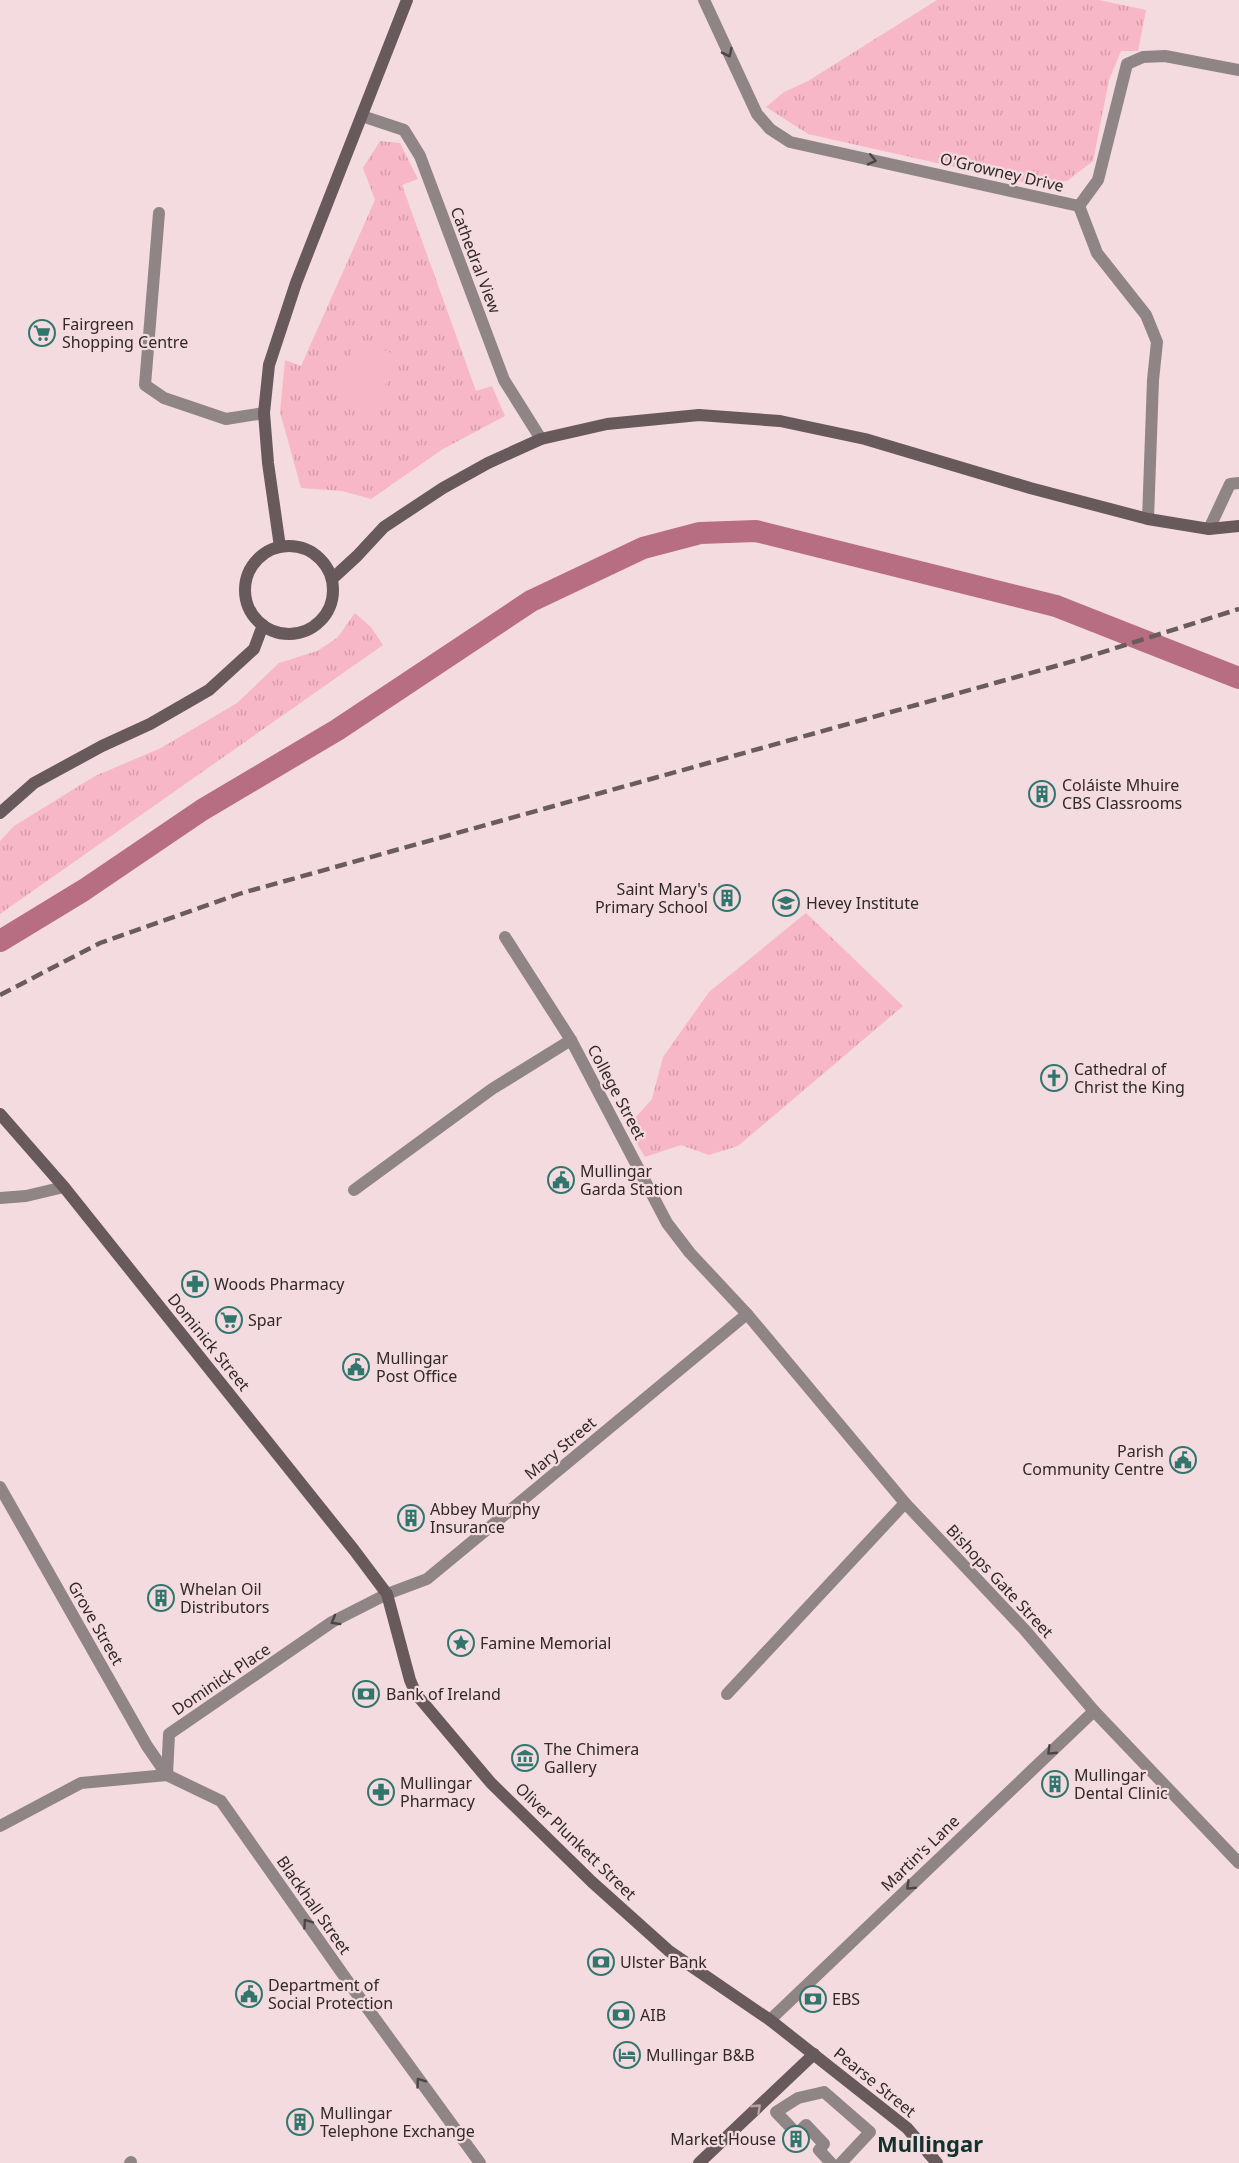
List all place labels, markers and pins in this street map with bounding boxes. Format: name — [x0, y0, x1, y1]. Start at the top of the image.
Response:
place label: Fairgreen Shopping Centre — [62, 313, 188, 353]
supermarket icon: Fairgreen Shopping Centre — [27, 318, 57, 348]
place label: Coláiste Mhuire CBS Classrooms — [1062, 774, 1182, 814]
building icon: Coláiste Mhuire CBS Classrooms — [1027, 779, 1057, 809]
place label: Saint Mary's Primary School — [595, 878, 708, 918]
building icon: Saint Mary's Primary School — [712, 883, 742, 913]
school or university icon: Hevey Institute — [771, 888, 801, 918]
place label: Hevey Institute — [806, 892, 919, 914]
place label: Cathedral of Christ the King — [1074, 1058, 1185, 1098]
church icon: Cathedral of Christ the King — [1039, 1063, 1069, 1093]
place label: Mullingar Garda Station — [580, 1160, 683, 1200]
public building icon: Mullingar Garda Station — [546, 1165, 576, 1195]
pharmacy icon: Woods Pharmacy — [180, 1269, 210, 1299]
place label: Woods Pharmacy — [214, 1273, 345, 1295]
supermarket icon: Spar — [214, 1305, 244, 1335]
place label: Spar — [248, 1309, 283, 1331]
place label: Mullingar Post Office — [376, 1347, 457, 1387]
public building icon: Mullingar Post Office — [341, 1352, 371, 1382]
place label: Parish Community Centre — [1022, 1440, 1164, 1480]
public building icon: Parish Community Centre — [1168, 1445, 1198, 1475]
place label: Abbey Murphy Insurance — [430, 1498, 541, 1538]
building icon: Abbey Murphy Insurance — [396, 1503, 426, 1533]
place label: Whelan Oil Distributors — [180, 1578, 269, 1618]
building icon: Whelan Oil Distributors — [146, 1583, 176, 1613]
place icon: Famine Memorial — [446, 1628, 476, 1658]
place label: Famine Memorial — [480, 1632, 611, 1654]
bank icon: Bank of Ireland — [351, 1679, 381, 1709]
place label: Bank of Ireland — [386, 1683, 501, 1705]
place label: The Chimera Gallery — [544, 1738, 639, 1778]
museum icon: The Chimera Gallery — [510, 1743, 540, 1773]
place label: Mullingar Dental Clinic — [1074, 1764, 1168, 1804]
building icon: Mullingar Dental Clinic — [1040, 1769, 1070, 1799]
place label: Mullingar Pharmacy — [400, 1772, 476, 1812]
pharmacy icon: Mullingar Pharmacy — [366, 1777, 396, 1807]
bank icon: Ulster Bank — [586, 1947, 616, 1977]
place label: Ulster Bank — [620, 1951, 707, 1973]
place label: Department of Social Protection — [268, 1974, 393, 2014]
public building icon: Department of Social Protection — [234, 1979, 264, 2009]
bank icon: EBS — [798, 1984, 828, 2014]
place label: EBS — [832, 1988, 860, 2010]
bank icon: AIB — [606, 2000, 636, 2030]
place label: AIB — [640, 2004, 666, 2026]
hotel icon: Mullingar B&B — [612, 2040, 642, 2070]
place label: Mullingar B&B — [646, 2044, 755, 2066]
place label: Mullingar Telephone Exchange — [320, 2102, 475, 2142]
building icon: Mullingar Telephone Exchange — [285, 2107, 315, 2137]
building icon: Market House — [781, 2124, 811, 2154]
place label: Market House — [670, 2128, 776, 2150]

